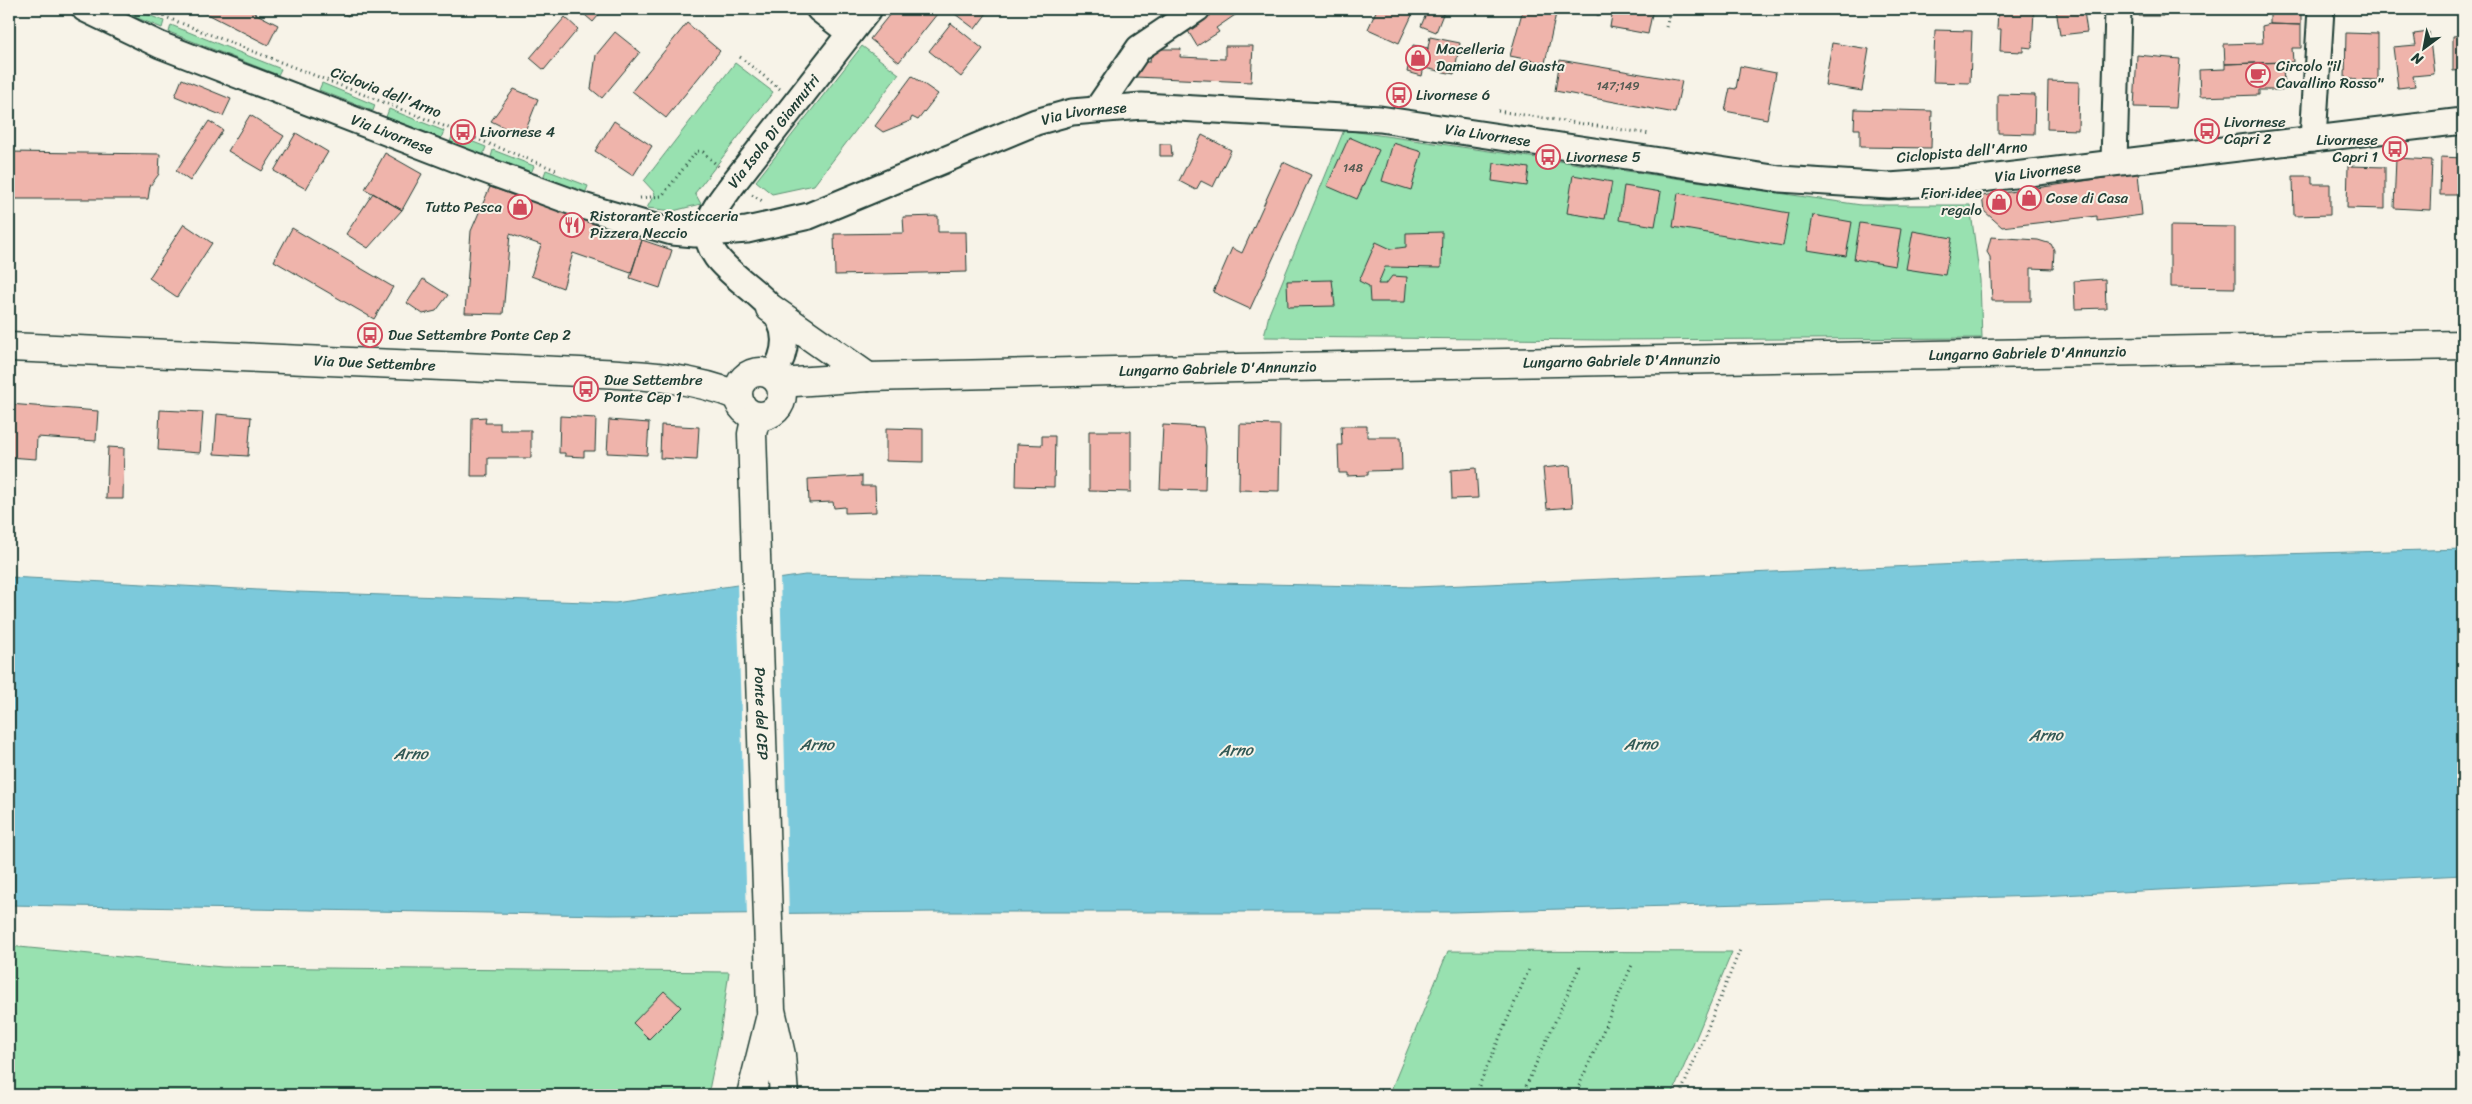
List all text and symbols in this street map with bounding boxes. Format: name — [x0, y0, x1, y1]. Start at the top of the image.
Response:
north arrow — [2400, 22, 2450, 72]
place label: Macelleria Damiano del Guasta — [1436, 36, 1565, 79]
shop icon: Macelleria Damiano del Guasta — [1405, 45, 1431, 71]
text: N — [2406, 45, 2429, 72]
place label: Circolo "il Cavallino Rosso" — [2276, 53, 2384, 96]
street label: Ciclovia dell'Arno — [327, 59, 446, 125]
cafe icon: Circolo "il Cavallino Rosso" — [2245, 62, 2271, 88]
street label: Via Isola Di Giannutri — [721, 68, 827, 194]
house number: 147;149 — [1596, 75, 1640, 97]
bus stop icon: Livornese 6 — [1386, 82, 1412, 108]
place label: Livornese 6 — [1416, 82, 1490, 108]
street label: Via Livornese — [1038, 94, 1128, 133]
street label: Via Livornese — [347, 107, 437, 162]
place label: Livornese Capri 2 — [2224, 109, 2286, 152]
street label: Via Livornese — [1443, 116, 1532, 154]
bus stop icon: Livornese Capri 2 — [2194, 118, 2220, 144]
bus stop icon: Livornese 4 — [450, 119, 476, 145]
place label: Livornese 4 — [480, 119, 555, 145]
place label: Livornese Capri 1 — [2316, 127, 2378, 170]
street label: Ciclopista dell'Arno — [1895, 133, 2029, 171]
bus stop icon: Livornese Capri 1 — [2382, 136, 2408, 162]
bus stop icon: Livornese 5 — [1535, 144, 1561, 170]
place label: Livornese 5 — [1566, 144, 1641, 170]
street label: Via Livornese — [1993, 154, 2082, 190]
house number: 148 — [1343, 157, 1363, 179]
place label: Fiori idee regalo — [1921, 180, 1983, 223]
shop icon: Cose di Casa — [2016, 185, 2042, 211]
place label: Cose di Casa — [2046, 185, 2128, 211]
shop icon: Fiori idee regalo — [1986, 189, 2012, 215]
place label: Tutto Pesca — [425, 194, 502, 220]
shop icon: Tutto Pesca — [507, 194, 533, 220]
place label: Ristorante Rosticceria Pizzera Neccio — [590, 203, 739, 246]
restaurant icon: Ristorante Rosticceria Pizzera Neccio — [559, 212, 585, 238]
bus stop icon: Due Settembre Ponte Cep 2 — [357, 322, 383, 348]
place label: Due Settembre Ponte Cep 2 — [388, 322, 571, 348]
street label: Lungarno Gabriele D'Annunzio — [1928, 338, 2127, 368]
street label: Lungarno Gabriele D'Annunzio — [1523, 346, 1721, 376]
street label: Via Due Settembre — [313, 347, 436, 379]
street label: Lungarno Gabriele D'Annunzio — [1119, 354, 1317, 384]
place label: Due Settembre Ponte Cep 1 — [604, 367, 703, 410]
bus stop icon: Due Settembre Ponte Cep 1 — [573, 376, 599, 402]
street label: Ponte del CEP — [747, 667, 776, 760]
water label: Arno — [2028, 720, 2065, 750]
water label: Arno — [1623, 729, 1660, 759]
water label: Arno — [799, 730, 836, 759]
water label: Arno — [1218, 735, 1255, 765]
water label: Arno — [393, 739, 430, 768]

